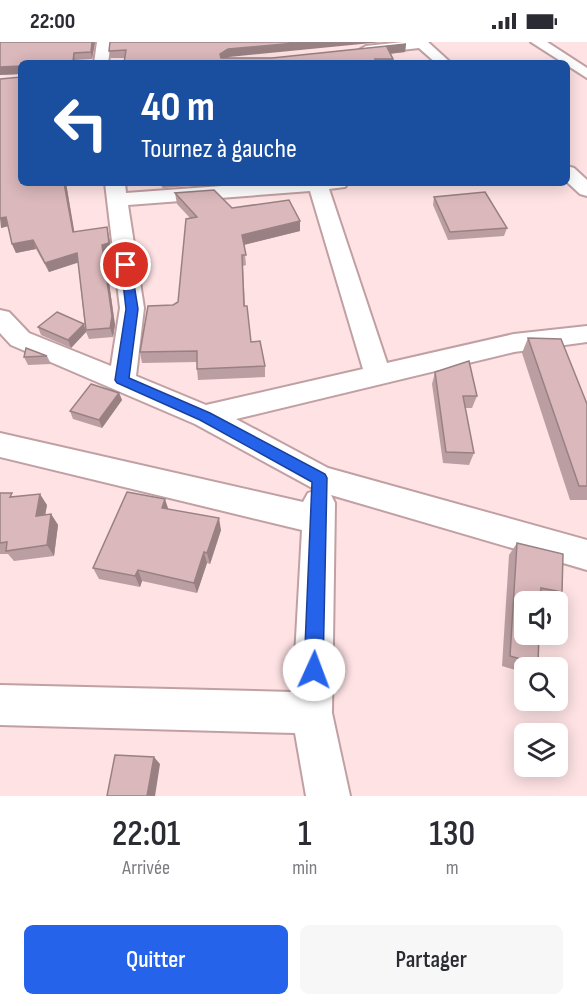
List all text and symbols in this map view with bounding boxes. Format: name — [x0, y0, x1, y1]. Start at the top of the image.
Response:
text: 22:00 — [30, 8, 75, 35]
text: 40 m — [141, 82, 215, 133]
icon: left — [42, 84, 120, 162]
text: Tournez à gauche — [141, 133, 297, 165]
pin — [100, 239, 151, 290]
icon: arrive — [109, 248, 142, 281]
map controls — [514, 591, 568, 777]
button: sound — [514, 591, 568, 645]
position arrow — [282, 638, 346, 702]
button: search — [514, 657, 568, 711]
button: layers — [514, 723, 568, 777]
text: 22:01 — [112, 813, 180, 856]
text: 1 — [298, 813, 312, 856]
text: 130 — [429, 813, 475, 856]
text: Arrivée — [122, 856, 170, 880]
text: min — [292, 856, 317, 880]
text: m — [446, 856, 459, 880]
button: Quitter — [24, 925, 288, 994]
button: Partager — [300, 925, 563, 994]

